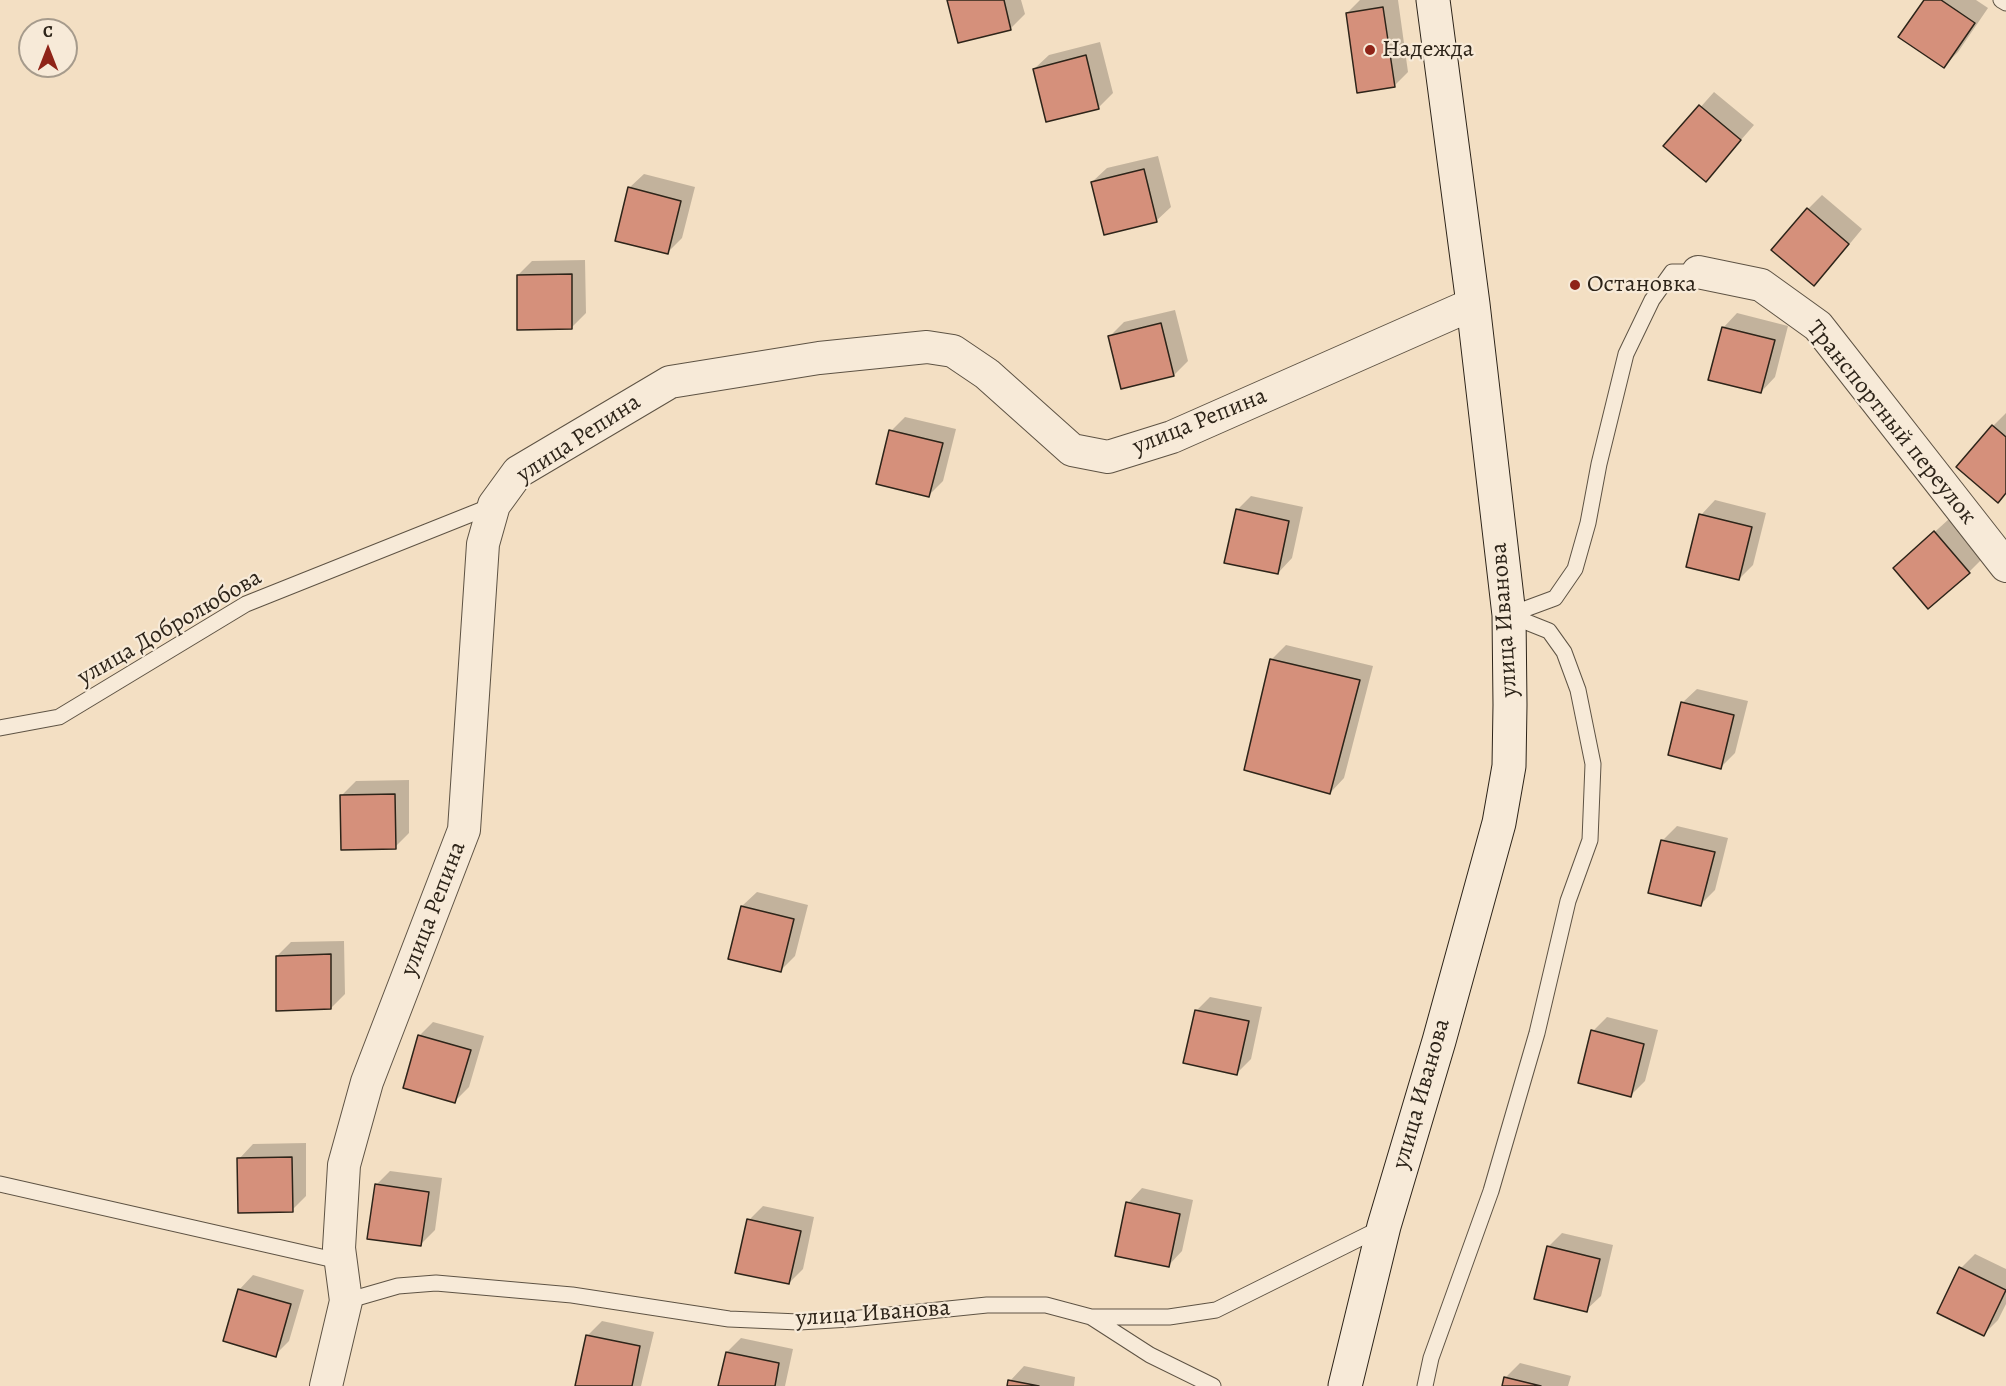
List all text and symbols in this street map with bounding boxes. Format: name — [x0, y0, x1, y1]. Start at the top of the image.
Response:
north arrow — [18, 18, 78, 78]
text: С — [43, 21, 53, 43]
place label: Надежда — [1382, 36, 1474, 64]
marker: Надежда — [1363, 43, 1377, 57]
place label: Остановка — [1587, 271, 1696, 299]
marker: Остановка — [1568, 278, 1582, 292]
street label: Транспортный переулок — [1800, 315, 1982, 531]
street label: улица Репина — [1129, 382, 1271, 462]
street label: улица Репина — [512, 388, 646, 490]
street label: улица Иванова — [1485, 542, 1525, 698]
street label: улица Добролюбова — [73, 564, 267, 692]
street label: улица Репина — [395, 838, 473, 980]
street label: улица Иванова — [1387, 1016, 1457, 1172]
street label: улица Иванова — [795, 1294, 951, 1334]

